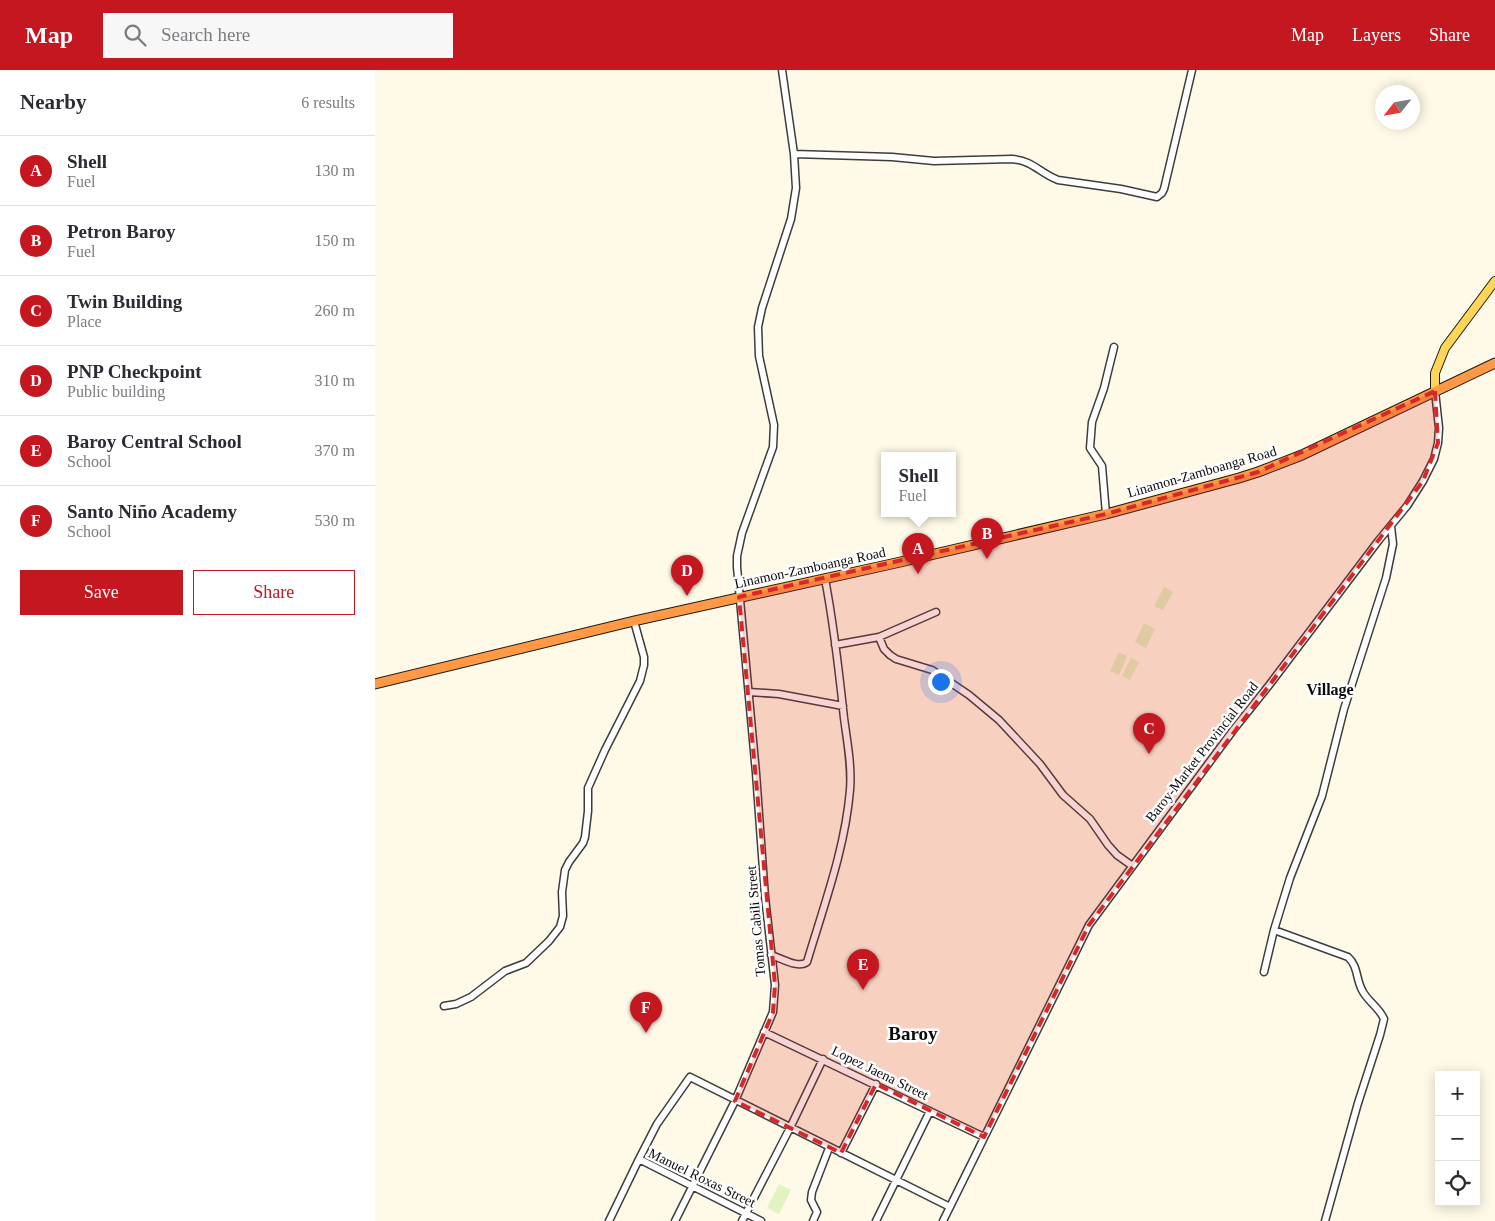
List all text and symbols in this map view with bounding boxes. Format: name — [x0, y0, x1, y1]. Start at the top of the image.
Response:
search box — [103, 13, 453, 58]
icon: search — [121, 21, 149, 49]
text: Map — [25, 22, 73, 48]
text: Search here — [161, 24, 250, 45]
text: Map — [1291, 25, 1324, 45]
text: Layers — [1352, 25, 1401, 45]
text: Share — [1429, 25, 1470, 45]
north arrow — [1375, 85, 1420, 130]
text: Nearby — [20, 90, 87, 114]
text: 6 results — [301, 94, 355, 111]
text: Shell — [67, 151, 107, 172]
text: A — [30, 162, 42, 179]
text: 130 m — [315, 162, 355, 179]
text: Fuel — [67, 173, 95, 190]
text: Petron Baroy — [67, 221, 176, 242]
text: B — [31, 232, 41, 249]
text: 150 m — [315, 232, 355, 249]
text: Fuel — [67, 243, 95, 260]
text: Twin Building — [67, 291, 182, 312]
text: C — [30, 302, 42, 319]
text: 260 m — [315, 302, 355, 319]
text: Place — [67, 313, 102, 330]
text: PNP Checkpoint — [67, 361, 202, 382]
text: D — [30, 372, 42, 389]
text: 310 m — [315, 372, 355, 389]
text: Public building — [67, 383, 165, 400]
text: Baroy Central School — [67, 431, 242, 452]
text: E — [31, 442, 41, 459]
text: 370 m — [315, 442, 355, 459]
street label: Linamon-Zamboanga Road — [1126, 444, 1278, 500]
popup — [881, 452, 956, 517]
text: School — [67, 453, 111, 470]
text: Shell — [898, 465, 939, 486]
text: Fuel — [898, 487, 927, 504]
text: Santo Niño Academy — [67, 501, 237, 522]
text: F — [31, 512, 41, 529]
text: 530 m — [315, 512, 355, 529]
pin: B — [971, 518, 1003, 559]
text: School — [67, 523, 111, 540]
pin: A — [902, 533, 934, 574]
street label: Linamon-Zamboanga Road — [733, 545, 887, 591]
pin: D — [671, 555, 703, 596]
button: Save — [20, 570, 183, 615]
button: Share — [193, 570, 355, 615]
your location — [928, 669, 954, 695]
street label: Baroy-Market Provincial Road — [1143, 679, 1261, 825]
district label: Village — [1306, 681, 1354, 699]
pin: C — [1133, 713, 1165, 754]
street label: Tomas Cabili Street — [744, 865, 768, 977]
pin: E — [847, 949, 879, 990]
pin: F — [630, 992, 662, 1033]
district label: Baroy — [888, 1023, 938, 1044]
street label: Lopez Jaena Street — [829, 1043, 931, 1103]
map controls — [1435, 1071, 1480, 1206]
button: + — [1435, 1071, 1480, 1116]
button: − — [1435, 1116, 1480, 1161]
street label: Manuel Roxas Street — [646, 1146, 758, 1211]
button: locate — [1435, 1161, 1480, 1206]

